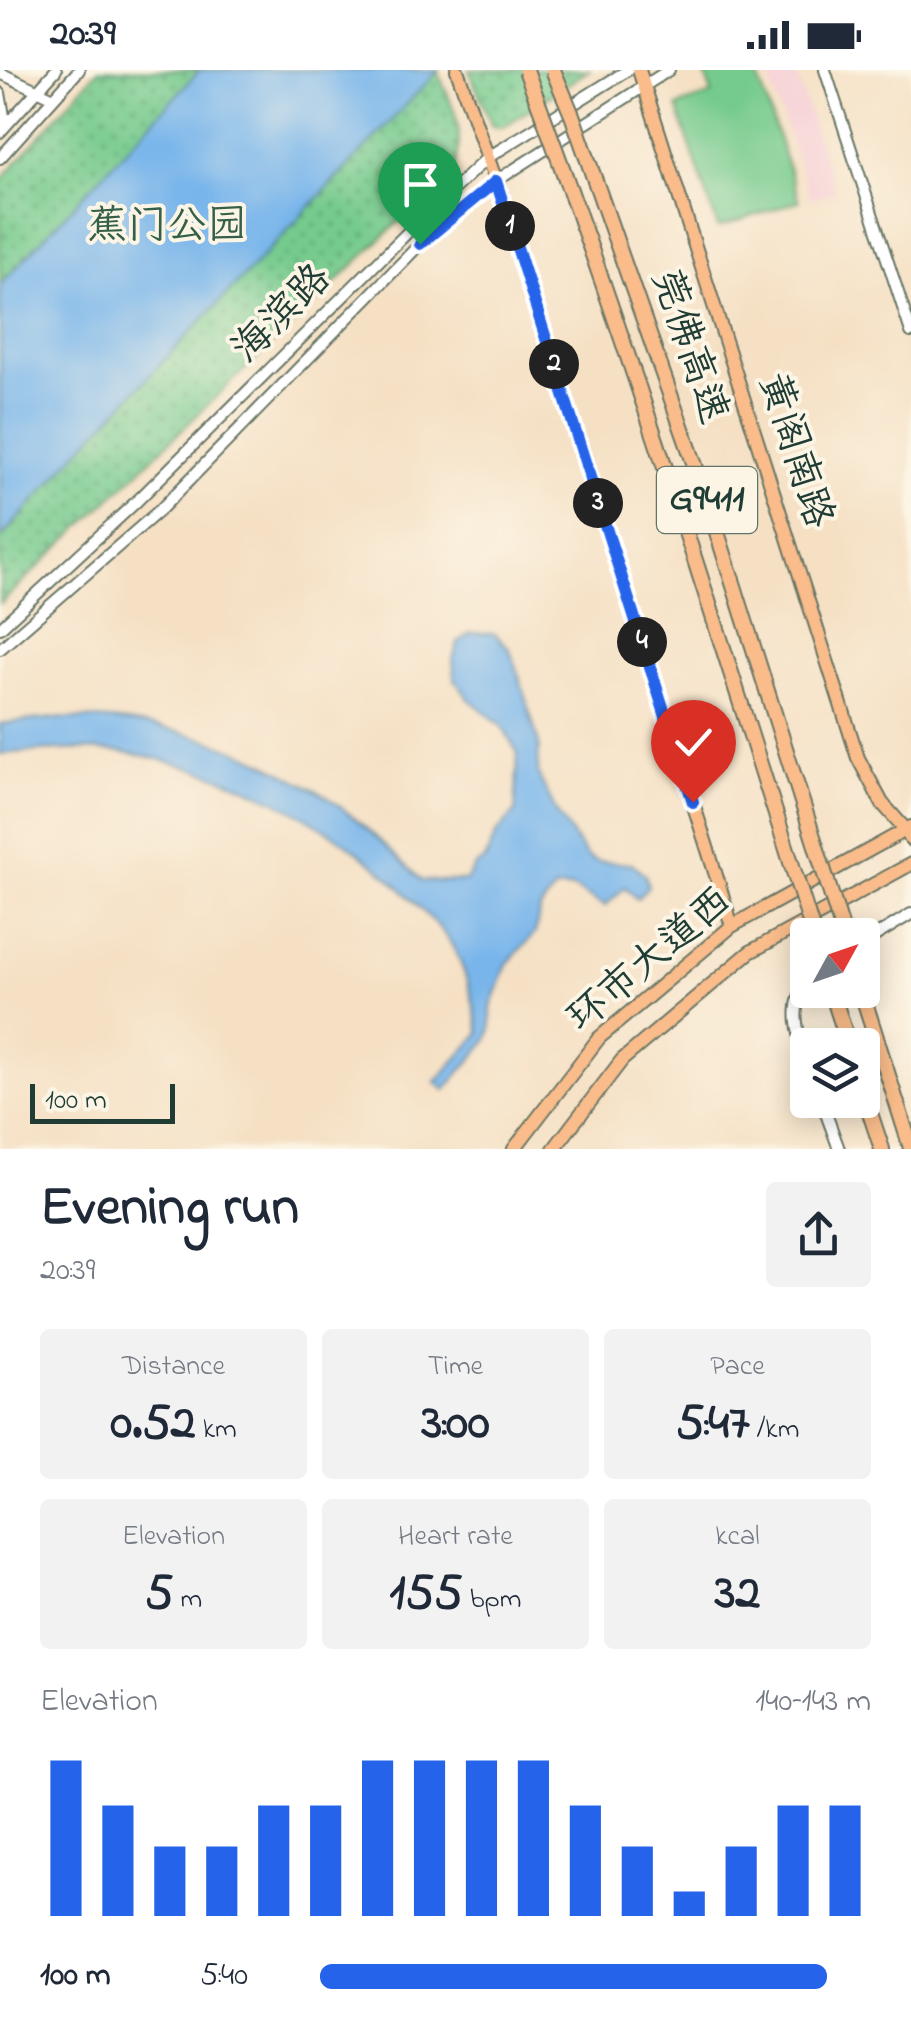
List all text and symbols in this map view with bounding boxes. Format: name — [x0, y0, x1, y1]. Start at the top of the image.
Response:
text: 20:39 — [50, 7, 116, 63]
pin — [378, 142, 463, 245]
icon: arrive — [393, 157, 448, 212]
park label: 蕉门公园 — [87, 198, 247, 257]
pin: 1 — [485, 201, 535, 251]
text: 1 — [506, 205, 514, 246]
street label: 海滨路 — [220, 252, 346, 378]
street label: 莞佛高速 — [634, 262, 742, 432]
pin: 2 — [529, 339, 579, 389]
text: 2 — [547, 343, 561, 384]
street label: 黄阁南路 — [741, 366, 847, 536]
road number: G9411 — [657, 467, 757, 533]
pin: 3 — [573, 478, 623, 528]
text: 3 — [592, 482, 604, 523]
pin: 4 — [617, 617, 667, 667]
text: 4 — [636, 621, 648, 662]
pin — [651, 700, 736, 803]
icon: check — [666, 715, 721, 770]
street label: 环市大道西 — [555, 874, 747, 1048]
north arrow — [790, 918, 880, 1008]
map controls — [790, 918, 880, 1118]
button: layers — [790, 1028, 880, 1118]
scale bar — [30, 1079, 175, 1124]
text: 100 m — [45, 1081, 107, 1122]
text: Evening run — [40, 1170, 299, 1250]
button: share — [766, 1182, 871, 1287]
text: 20:39 — [40, 1248, 95, 1295]
text: Distance — [122, 1347, 225, 1388]
text: Time — [428, 1347, 483, 1388]
text: Pace — [710, 1347, 765, 1388]
text: 0.52 — [110, 1388, 196, 1461]
text: 3:00 — [421, 1388, 490, 1461]
text: 5:47 — [676, 1388, 750, 1461]
text: km — [196, 1410, 237, 1451]
text: /km — [750, 1410, 799, 1451]
text: Elevation — [122, 1517, 225, 1558]
text: Heart rate — [398, 1517, 513, 1558]
text: kcal — [715, 1517, 760, 1558]
text: 5 — [145, 1558, 173, 1631]
text: 155 — [390, 1558, 463, 1631]
text: 32 — [715, 1558, 760, 1631]
text: m — [173, 1580, 202, 1621]
text: bpm — [463, 1580, 521, 1621]
text: Elevation — [40, 1679, 158, 1726]
text: 140–143 m — [755, 1679, 871, 1726]
text: 100 m — [40, 1953, 111, 2000]
text: 5:40 — [200, 1953, 248, 2000]

